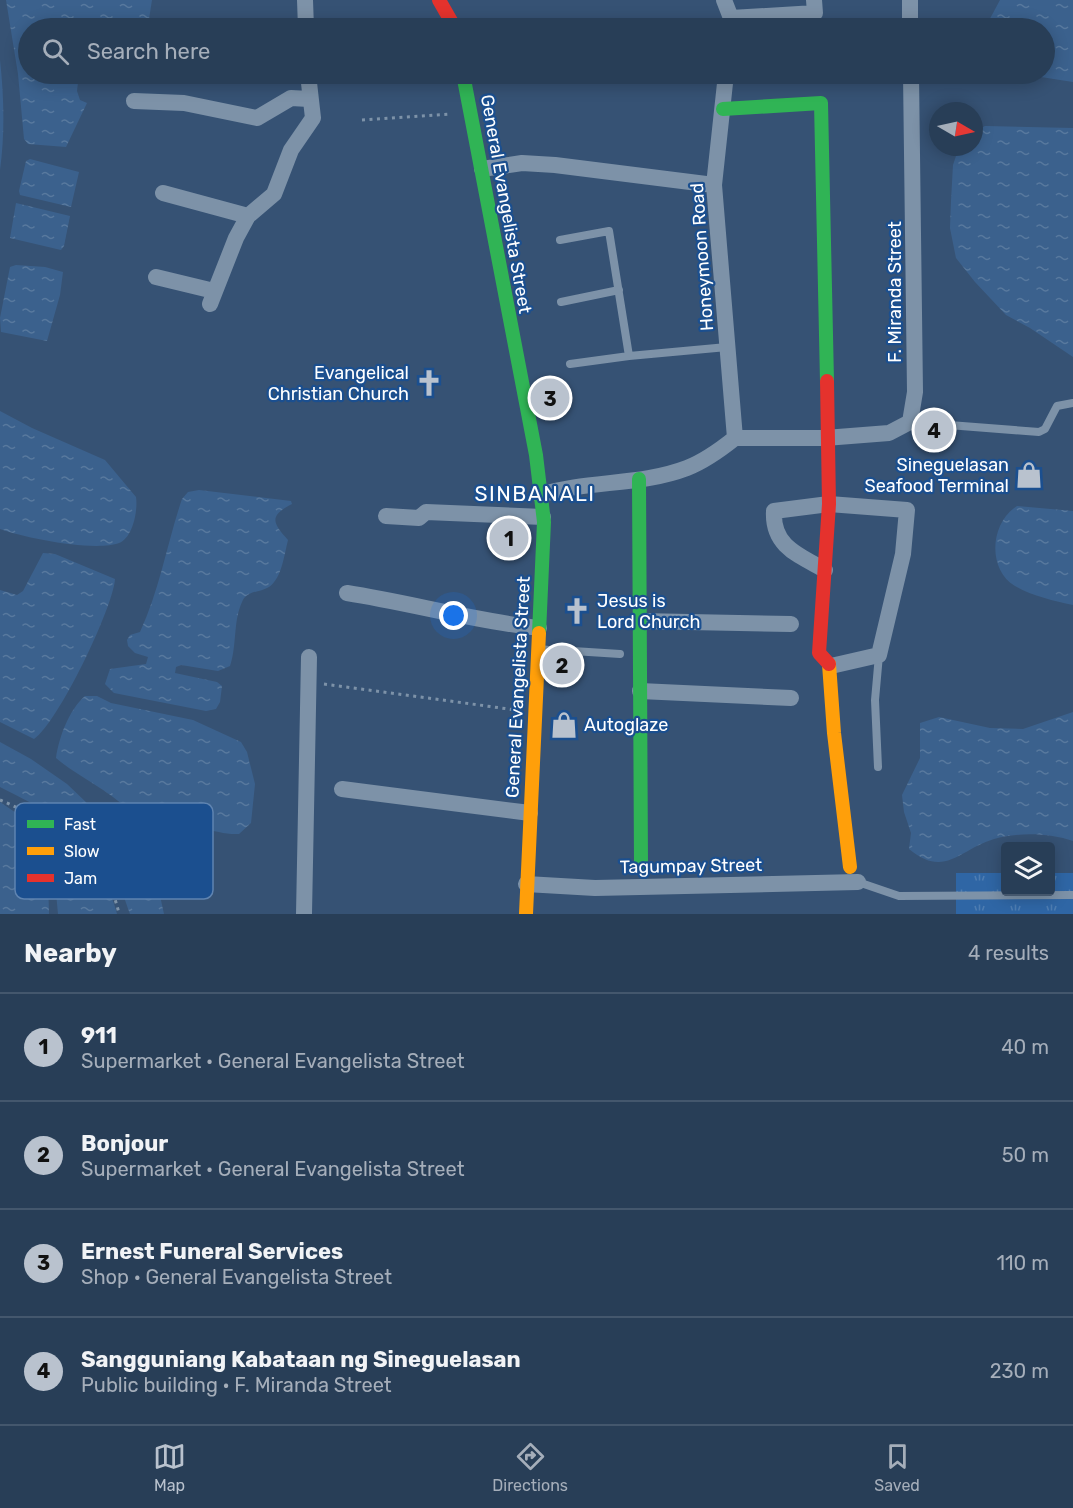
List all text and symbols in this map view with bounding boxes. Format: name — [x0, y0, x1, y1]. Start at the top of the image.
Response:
search box — [18, 18, 1055, 84]
icon: search — [39, 35, 72, 68]
text: Search here — [87, 38, 210, 65]
street label: General Evangelista Street — [476, 93, 536, 315]
north arrow — [929, 102, 983, 156]
street label: Honeymoon Road — [686, 182, 718, 332]
street label: F. Miranda Street — [884, 221, 906, 363]
place label: Evangelical Christian Church — [268, 362, 409, 405]
church icon: Evangelical Christian Church — [414, 368, 444, 398]
pin: 3 — [530, 376, 570, 420]
pin: 4 — [914, 408, 954, 452]
place label: Sineguelasan Seafood Terminal — [865, 454, 1009, 497]
shop icon: Sineguelasan Seafood Terminal — [1014, 460, 1044, 490]
district label: SINBANALI — [474, 481, 596, 506]
pin: 1 — [490, 516, 528, 560]
street label: General Evangelista Street — [501, 576, 535, 798]
place label: Jesus is Lord Church — [597, 590, 700, 633]
church icon: Jesus is Lord Church — [562, 596, 592, 626]
your location — [439, 601, 468, 630]
pin: 2 — [542, 642, 582, 688]
shop icon: Autoglaze — [549, 710, 579, 740]
place label: Autoglaze — [584, 714, 668, 736]
legend — [15, 803, 213, 899]
text: Fast — [64, 815, 96, 834]
text: Slow — [64, 842, 100, 861]
map controls — [1001, 842, 1055, 896]
button: layers — [1001, 842, 1055, 896]
street label: Tagumpay Street — [619, 854, 763, 878]
text: Jam — [64, 869, 97, 888]
text: Nearby — [24, 938, 117, 969]
text: 4 results — [968, 941, 1049, 965]
text: 911 — [81, 1022, 117, 1049]
text: 1 — [39, 1035, 48, 1059]
text: 40 m — [1001, 1035, 1049, 1059]
text: Supermarket · General Evangelista Street — [81, 1049, 464, 1073]
text: Bonjour — [81, 1130, 168, 1157]
text: 2 — [37, 1143, 50, 1167]
text: 50 m — [1002, 1143, 1049, 1167]
text: Supermarket · General Evangelista Street — [81, 1157, 464, 1181]
text: Ernest Funeral Services — [81, 1238, 343, 1265]
text: 3 — [37, 1251, 50, 1275]
text: 110 m — [997, 1251, 1049, 1275]
text: Shop · General Evangelista Street — [81, 1265, 392, 1289]
text: Sangguniang Kabataan ng Sineguelasan — [81, 1346, 521, 1373]
text: 4 — [37, 1359, 50, 1383]
text: 230 m — [990, 1359, 1049, 1383]
text: Public building · F. Miranda Street — [81, 1373, 392, 1397]
tab: Map — [153, 1440, 186, 1495]
tab: Directions — [492, 1440, 568, 1495]
tab: Saved — [874, 1440, 920, 1495]

